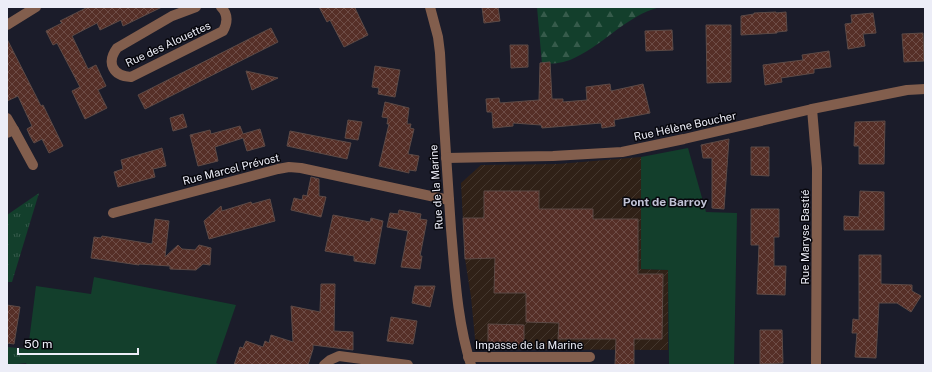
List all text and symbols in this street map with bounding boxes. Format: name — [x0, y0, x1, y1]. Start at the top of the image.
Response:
street label: Rue des Alouettes — [124, 19, 213, 69]
street label: Rue Hélène Boucher — [633, 109, 737, 143]
street label: Rue de la Marine — [427, 144, 445, 230]
street label: Rue Marcel Prévost — [181, 151, 281, 187]
street label: Rue Maryse Bastié — [799, 189, 811, 285]
district label: Pont de Barroy — [623, 195, 707, 209]
scale bar — [18, 330, 138, 356]
text: 50 m — [24, 337, 52, 351]
street label: Impasse de la Marine — [475, 339, 583, 351]

